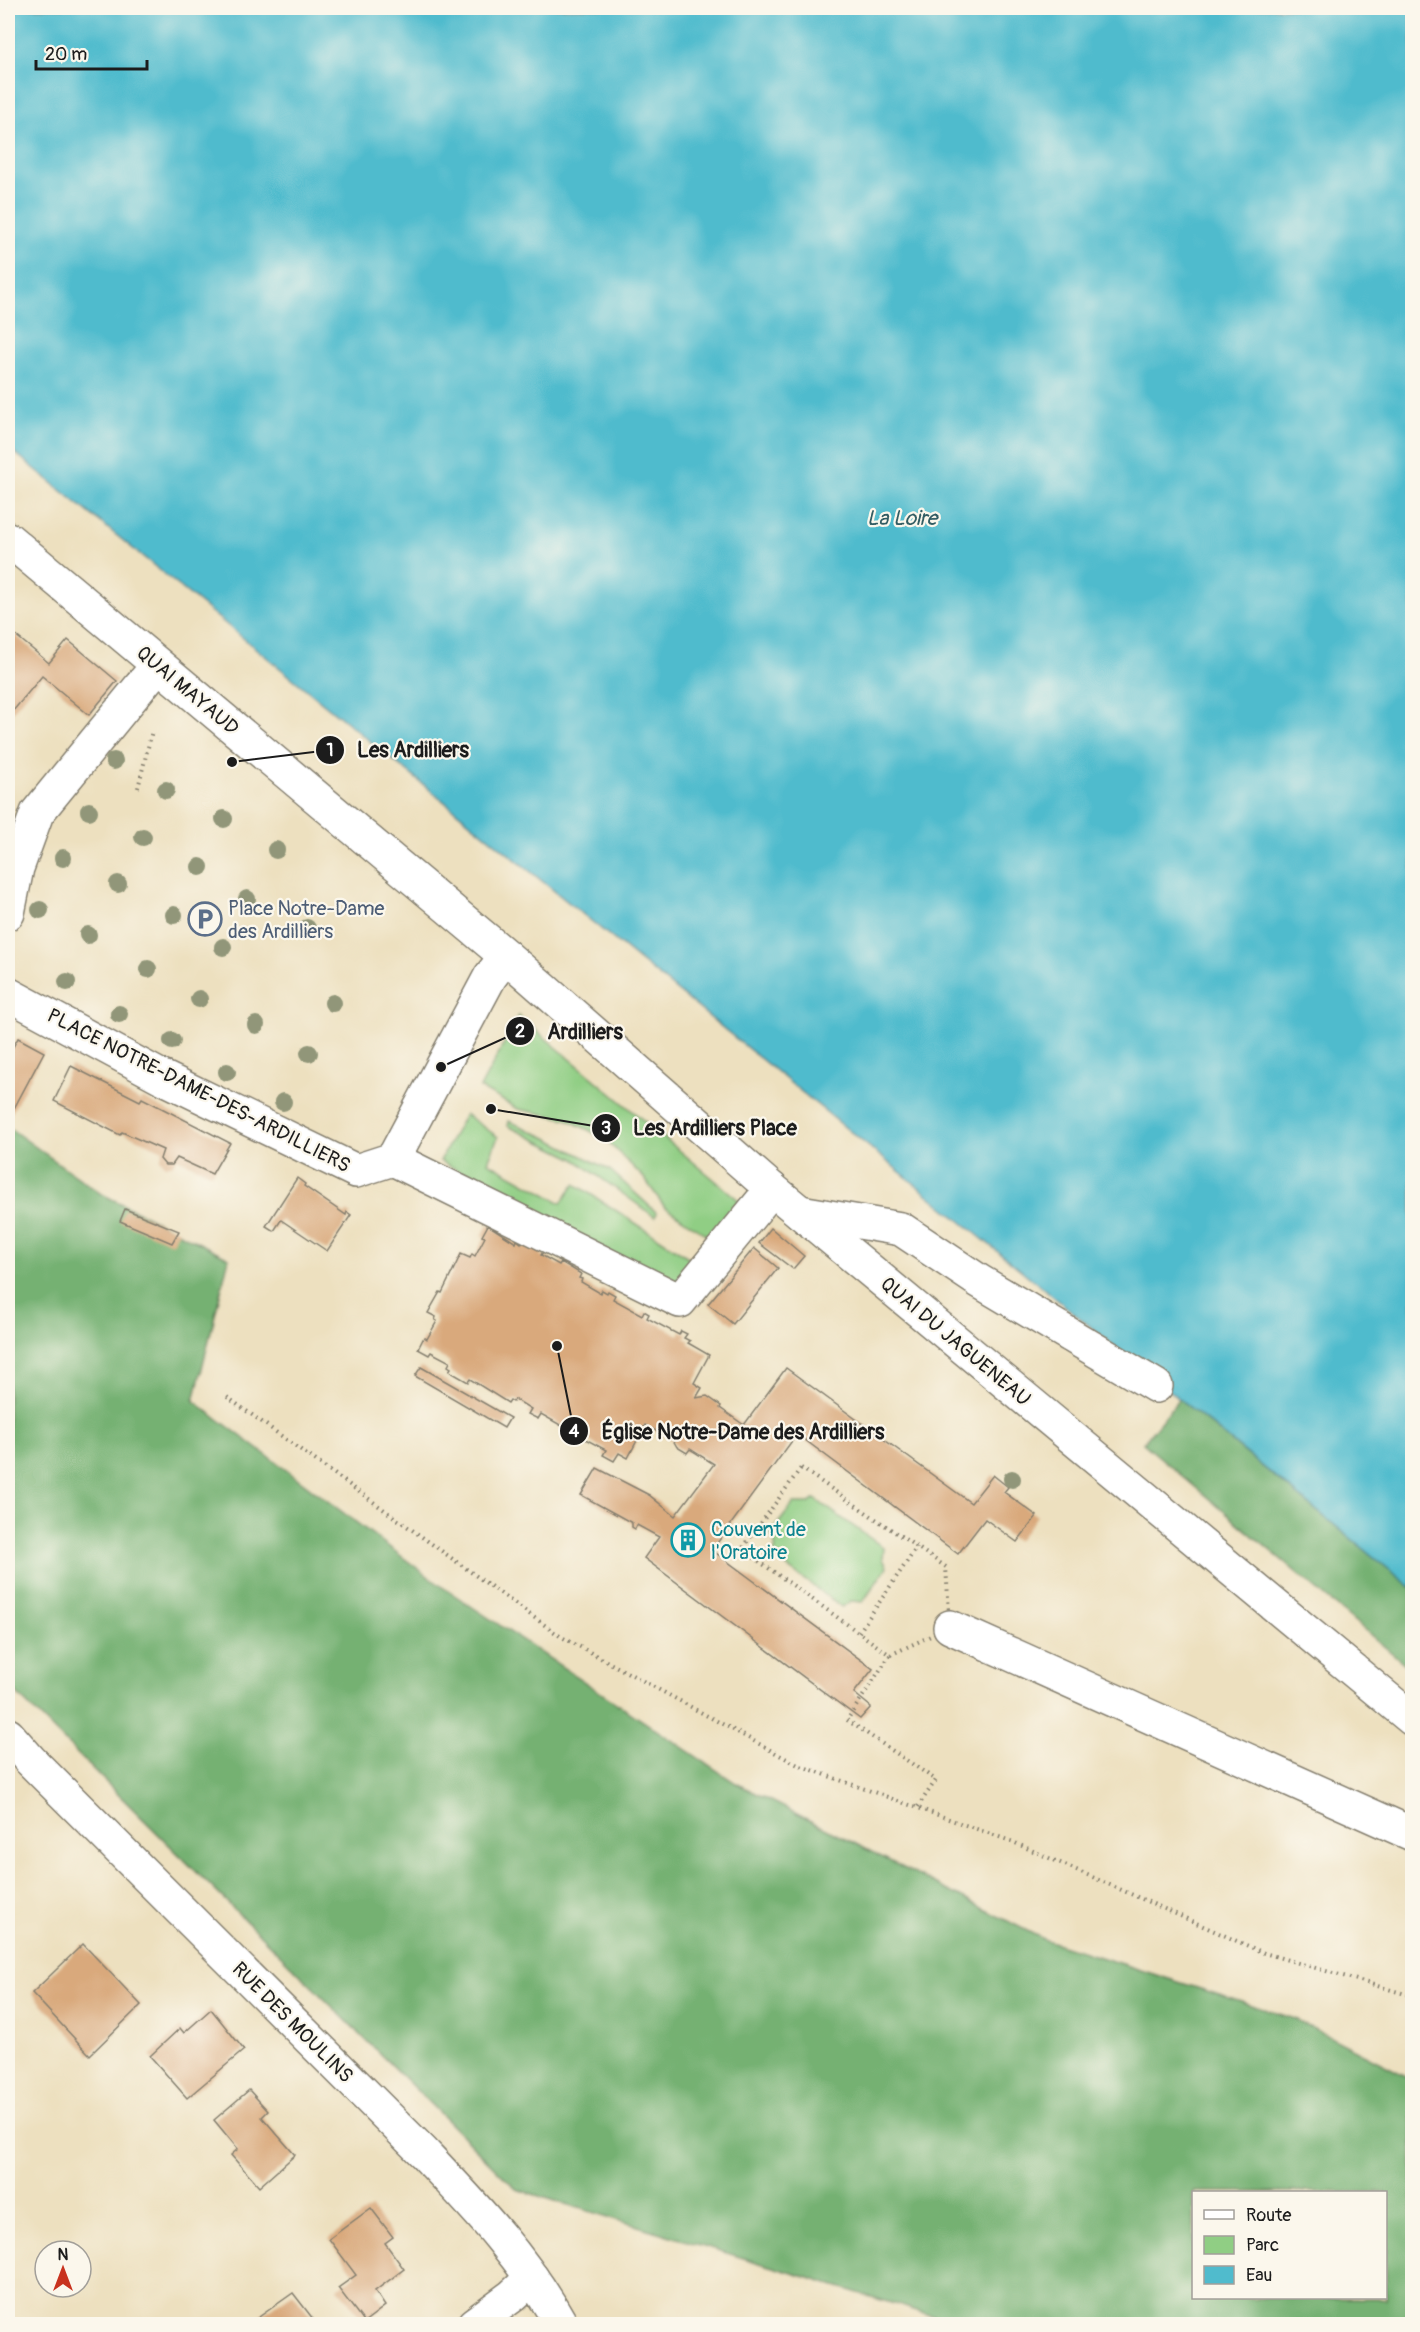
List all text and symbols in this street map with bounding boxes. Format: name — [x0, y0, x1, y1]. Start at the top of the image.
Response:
scale bar — [36, 33, 147, 71]
text: 20 m — [45, 43, 87, 66]
water label: La Loire — [867, 505, 940, 532]
street label: QUAI MAYAUD — [131, 640, 244, 741]
callout: Les Ardilliers — [315, 730, 481, 769]
text: Les Ardilliers — [357, 737, 470, 764]
text: 1 — [326, 739, 334, 762]
place label: Place Notre-Dame des Ardilliers — [228, 896, 384, 944]
parking icon: Place Notre-Dame des Ardilliers — [187, 901, 223, 937]
street label: PLACE NOTRE-DAME-DES-ARDILLIERS — [43, 1003, 354, 1178]
callout: Ardilliers — [505, 1012, 635, 1051]
text: Ardilliers — [547, 1019, 623, 1046]
text: 2 — [515, 1020, 525, 1043]
callout: Les Ardilliers Place — [591, 1108, 809, 1147]
text: Les Ardilliers Place — [633, 1115, 798, 1142]
text: 3 — [601, 1117, 611, 1140]
street label: QUAI DU JAGUENEAU — [875, 1271, 1036, 1412]
callout: Église Notre-Dame des Ardilliers — [559, 1412, 896, 1451]
text: Église Notre-Dame des Ardilliers — [602, 1418, 885, 1446]
text: 4 — [569, 1420, 580, 1443]
place label: Couvent de l'Oratoire — [711, 1517, 806, 1565]
building icon: Couvent de l'Oratoire — [670, 1522, 706, 1558]
street label: RUE DES MOULINS — [227, 1957, 358, 2088]
legend — [1192, 2191, 1387, 2299]
text: Route — [1246, 2204, 1291, 2227]
text: Parc — [1246, 2234, 1279, 2257]
north arrow — [33, 2239, 93, 2299]
text: N — [58, 2245, 69, 2265]
text: Eau — [1246, 2264, 1272, 2287]

